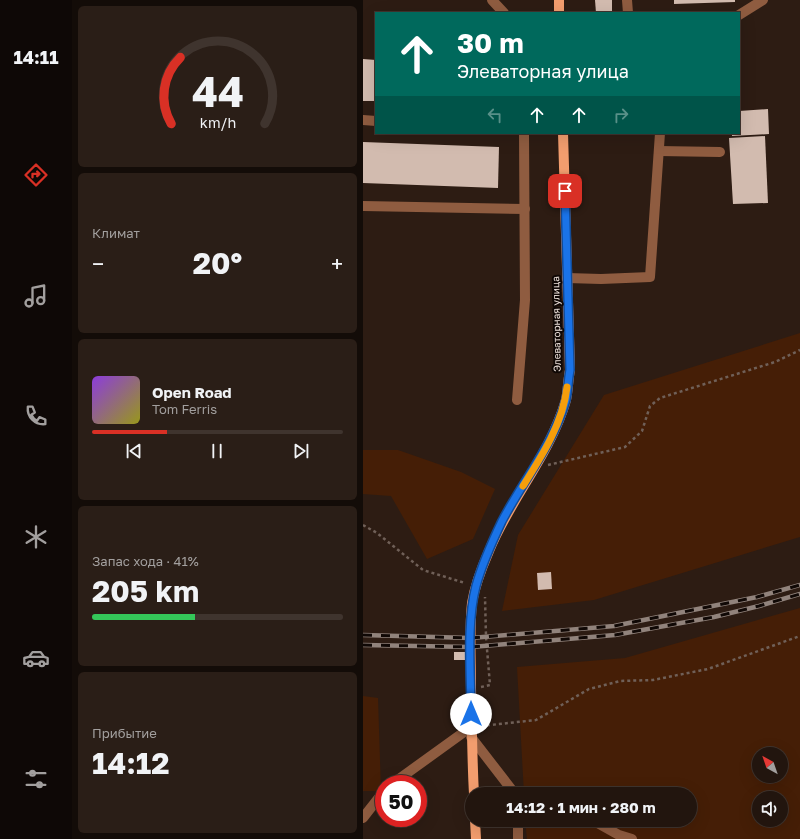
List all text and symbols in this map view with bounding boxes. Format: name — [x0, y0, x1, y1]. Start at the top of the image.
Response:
text: 30 m — [457, 26, 524, 59]
icon: ahead — [391, 28, 443, 80]
text: 14:11 — [14, 46, 58, 68]
text: Элеваторная улица — [457, 60, 629, 82]
text: 44 — [192, 66, 244, 116]
icon: left — [484, 104, 506, 126]
icon: ahead — [526, 104, 548, 126]
icon: ahead — [568, 104, 590, 126]
icon: right — [610, 104, 632, 126]
text: km/h — [199, 114, 236, 131]
icon: directions — [22, 161, 50, 189]
pin — [548, 174, 582, 208]
icon: arrive — [554, 180, 576, 202]
text: Климат — [92, 225, 140, 241]
text: 20° — [193, 245, 242, 281]
text: − — [92, 250, 104, 277]
text: + — [331, 250, 343, 277]
street label: Элеваторная улица — [549, 276, 563, 372]
icon: music — [22, 282, 50, 310]
text: Open Road — [152, 383, 232, 401]
text: Tom Ferris — [152, 401, 217, 417]
icon: phone — [22, 402, 50, 430]
icon: previous — [123, 440, 145, 462]
icon: pause — [206, 440, 228, 462]
icon: next — [290, 440, 312, 462]
icon: climate — [22, 523, 50, 551]
text: Запас хода · 41% — [92, 553, 199, 569]
text: 205 km — [92, 573, 199, 609]
icon: car — [22, 644, 50, 672]
position arrow — [450, 693, 492, 735]
text: Прибытие — [92, 725, 157, 741]
text: 14:12 — [92, 745, 170, 781]
north arrow — [752, 747, 788, 783]
map controls — [752, 747, 788, 827]
icon: filters — [22, 765, 50, 793]
speed limit sign: 50 — [375, 775, 427, 827]
button: sound — [752, 791, 788, 827]
text: 14:12 · 1 мин · 280 m — [506, 798, 656, 816]

